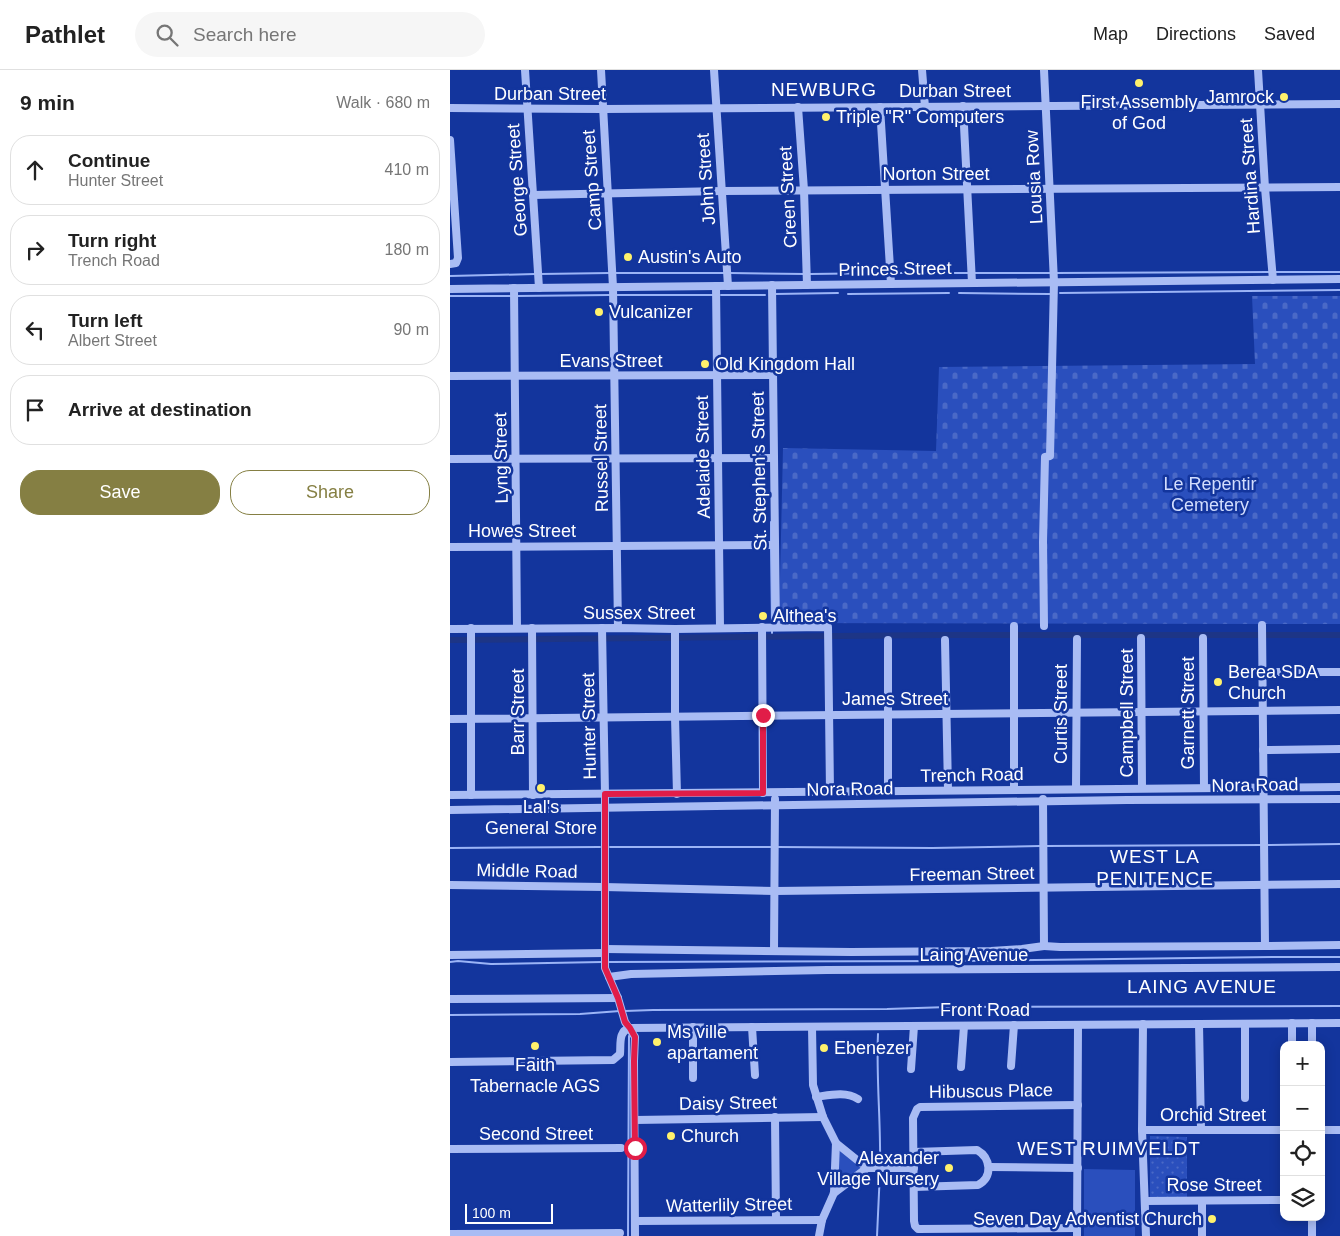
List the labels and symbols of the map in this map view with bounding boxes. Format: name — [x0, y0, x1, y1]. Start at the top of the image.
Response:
marker: First Assembly of God — [1133, 77, 1145, 89]
district label: NEWBURG — [771, 79, 877, 100]
street label: Durban Street — [899, 81, 1011, 101]
street label: Durban Street — [494, 84, 606, 104]
place label: Jamrock — [1206, 87, 1275, 107]
marker: Jamrock — [1278, 91, 1290, 103]
place label: First Assembly of God — [1080, 92, 1198, 133]
place label: Triple "R" Computers — [836, 107, 1004, 127]
marker: Triple "R" Computers — [820, 111, 832, 123]
street label: Hardina Street — [1236, 117, 1264, 235]
street label: George Street — [503, 123, 531, 237]
street label: Camp Street — [579, 129, 605, 231]
street label: Lousia Row — [1022, 129, 1046, 224]
street label: John Street — [693, 132, 719, 226]
street label: Creen Street — [775, 146, 801, 248]
street label: Norton Street — [882, 164, 990, 184]
place label: Austin's Auto — [638, 247, 742, 267]
marker: Austin's Auto — [622, 251, 634, 263]
street label: Princes Street — [838, 258, 952, 280]
place label: Vulcanizer — [609, 302, 692, 322]
marker: Vulcanizer — [593, 306, 605, 318]
street label: Evans Street — [559, 351, 663, 371]
place label: Old Kingdom Hall — [715, 354, 855, 374]
marker: Old Kingdom Hall — [699, 358, 711, 370]
street label: St. Stephen's Street — [748, 391, 770, 551]
street label: Adelaide Street — [692, 395, 714, 519]
street label: Russel Street — [590, 404, 612, 512]
street label: Lyng Street — [490, 412, 512, 504]
park label: Le Repentir Cemetery — [1163, 474, 1257, 515]
street label: Howes Street — [468, 521, 576, 541]
street label: Sussex Street — [583, 603, 695, 623]
place label: Althea's — [773, 606, 836, 626]
marker: Althea's — [757, 610, 769, 622]
street label: Campbell Street — [1117, 648, 1137, 778]
street label: Garnett Street — [1178, 656, 1198, 770]
place label: Berea SDA Church — [1228, 662, 1318, 703]
street label: Curtis Street — [1051, 664, 1071, 764]
street label: Barr Street — [508, 668, 528, 756]
street label: Hunter Street — [578, 672, 600, 780]
marker: Berea SDA Church — [1212, 676, 1224, 688]
street label: James Street — [842, 689, 948, 709]
route end — [752, 704, 775, 727]
street label: Trench Road — [920, 764, 1024, 786]
street label: Nora Road — [1211, 774, 1299, 796]
street label: Nora Road — [806, 778, 894, 800]
marker: Lal's General Store — [535, 782, 547, 794]
place label: Lal's General Store — [485, 797, 597, 838]
district label: WEST LA PENITENCE — [1096, 846, 1214, 889]
street label: Middle Road — [476, 860, 578, 882]
street label: Freeman Street — [909, 863, 1035, 885]
street label: Laing Avenue — [920, 945, 1028, 965]
district label: LAING AVENUE — [1127, 976, 1277, 997]
street label: Front Road — [940, 1000, 1030, 1020]
place label: Ms ville apartament — [667, 1022, 758, 1063]
marker: Ms ville apartament — [651, 1036, 663, 1048]
place label: Ebenezer — [834, 1038, 911, 1058]
marker: Faith Tabernacle AGS — [529, 1040, 541, 1052]
marker: Ebenezer — [818, 1042, 830, 1054]
place label: Faith Tabernacle AGS — [470, 1055, 600, 1096]
street label: Hibuscus Place — [929, 1080, 1053, 1102]
street label: Daisy Street — [679, 1092, 777, 1114]
street label: Orchid Street — [1160, 1105, 1266, 1125]
street label: Second Street — [479, 1124, 593, 1144]
place label: Church — [681, 1126, 739, 1146]
marker: Church — [665, 1130, 677, 1142]
route start — [624, 1137, 647, 1160]
district label: WEST RUIMVELDT — [1017, 1138, 1201, 1159]
place label: Alexander Village Nursery — [817, 1148, 939, 1189]
marker: Alexander Village Nursery — [943, 1162, 955, 1174]
street label: Rose Street — [1166, 1175, 1262, 1195]
street label: Watterlily Street — [666, 1194, 792, 1216]
scale bar — [465, 1201, 552, 1224]
place label: Seven Day Adventist Church — [973, 1209, 1202, 1229]
marker: Seven Day Adventist Church — [1206, 1213, 1218, 1225]

